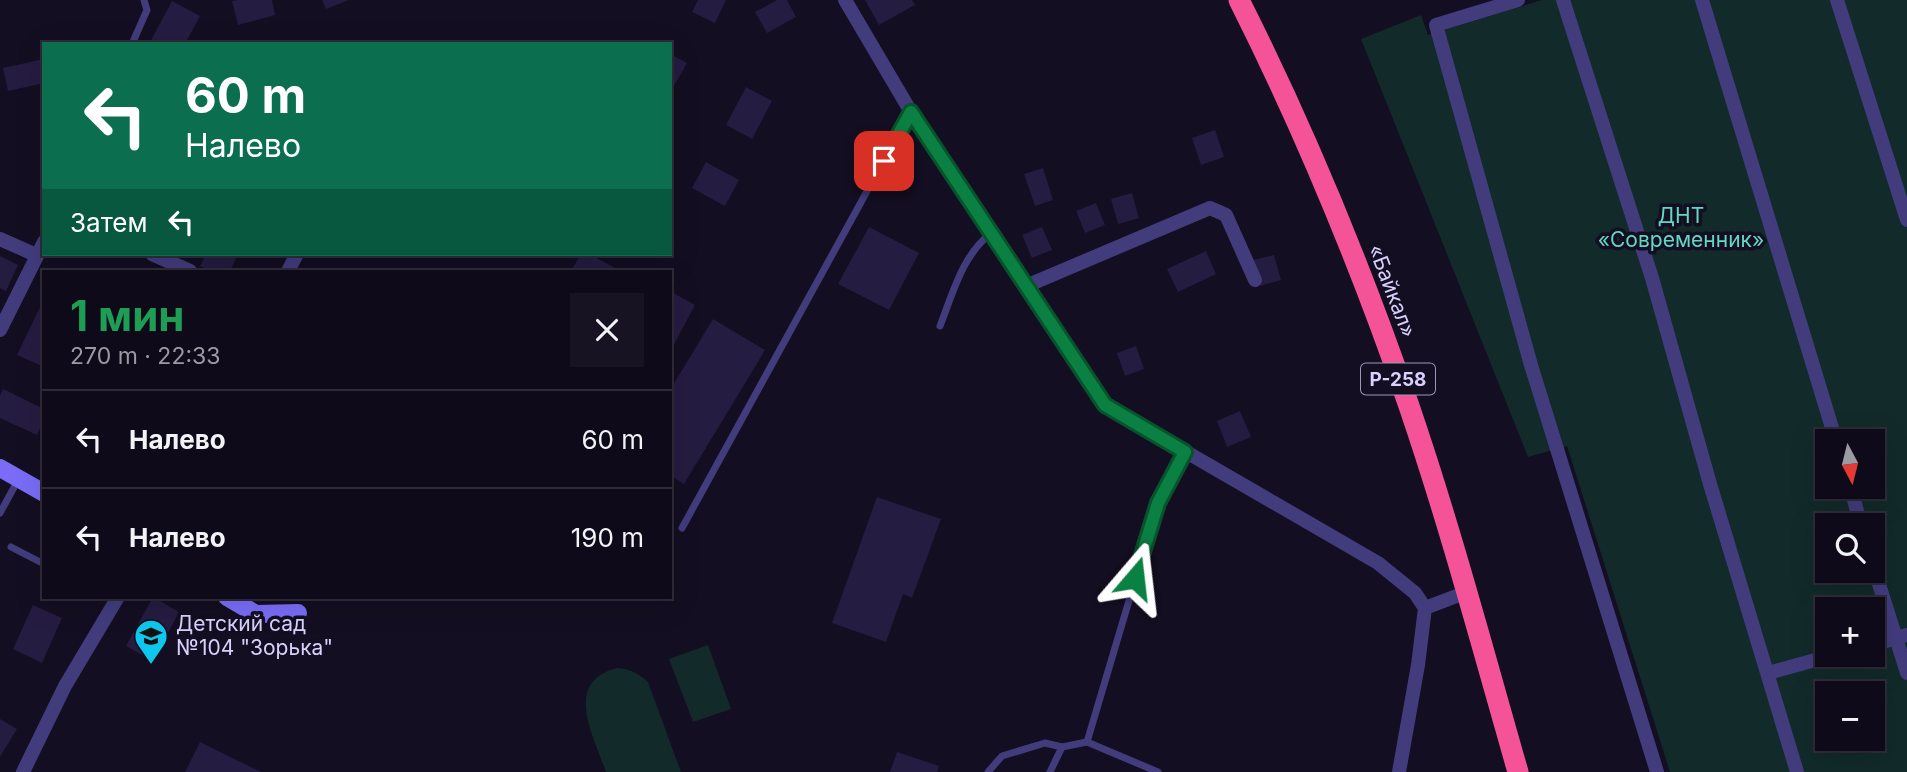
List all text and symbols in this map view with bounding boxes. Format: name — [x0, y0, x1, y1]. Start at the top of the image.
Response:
text: 60 m — [185, 66, 306, 125]
icon: left — [70, 70, 161, 161]
text: Налево — [185, 126, 301, 165]
pin — [854, 131, 914, 191]
icon: arrive — [865, 142, 903, 180]
icon: left — [162, 203, 200, 241]
park label: ДНТ «Современник» — [1598, 203, 1764, 252]
text: Затем — [70, 207, 148, 238]
street label: «Байкал» — [1363, 241, 1422, 341]
text: 1 мин — [70, 290, 184, 341]
button: close — [570, 293, 644, 367]
text: 270 m · 22:33 — [70, 342, 220, 370]
road number: Р-258 — [1361, 364, 1435, 394]
icon: left — [70, 420, 108, 458]
text: Налево — [129, 424, 226, 455]
text: 60 m — [581, 424, 644, 455]
north arrow — [1815, 429, 1885, 499]
map controls — [1815, 429, 1885, 751]
button: search — [1815, 513, 1885, 583]
icon: left — [70, 518, 108, 556]
text: Налево — [129, 522, 226, 553]
text: 190 m — [571, 522, 644, 553]
position arrow — [1098, 541, 1172, 615]
button: + — [1815, 597, 1885, 667]
place label: Детский сад №104 "Зорька" — [176, 611, 333, 660]
school or university icon: Детский сад №104 "Зорька" — [132, 617, 170, 666]
button: − — [1815, 681, 1885, 751]

